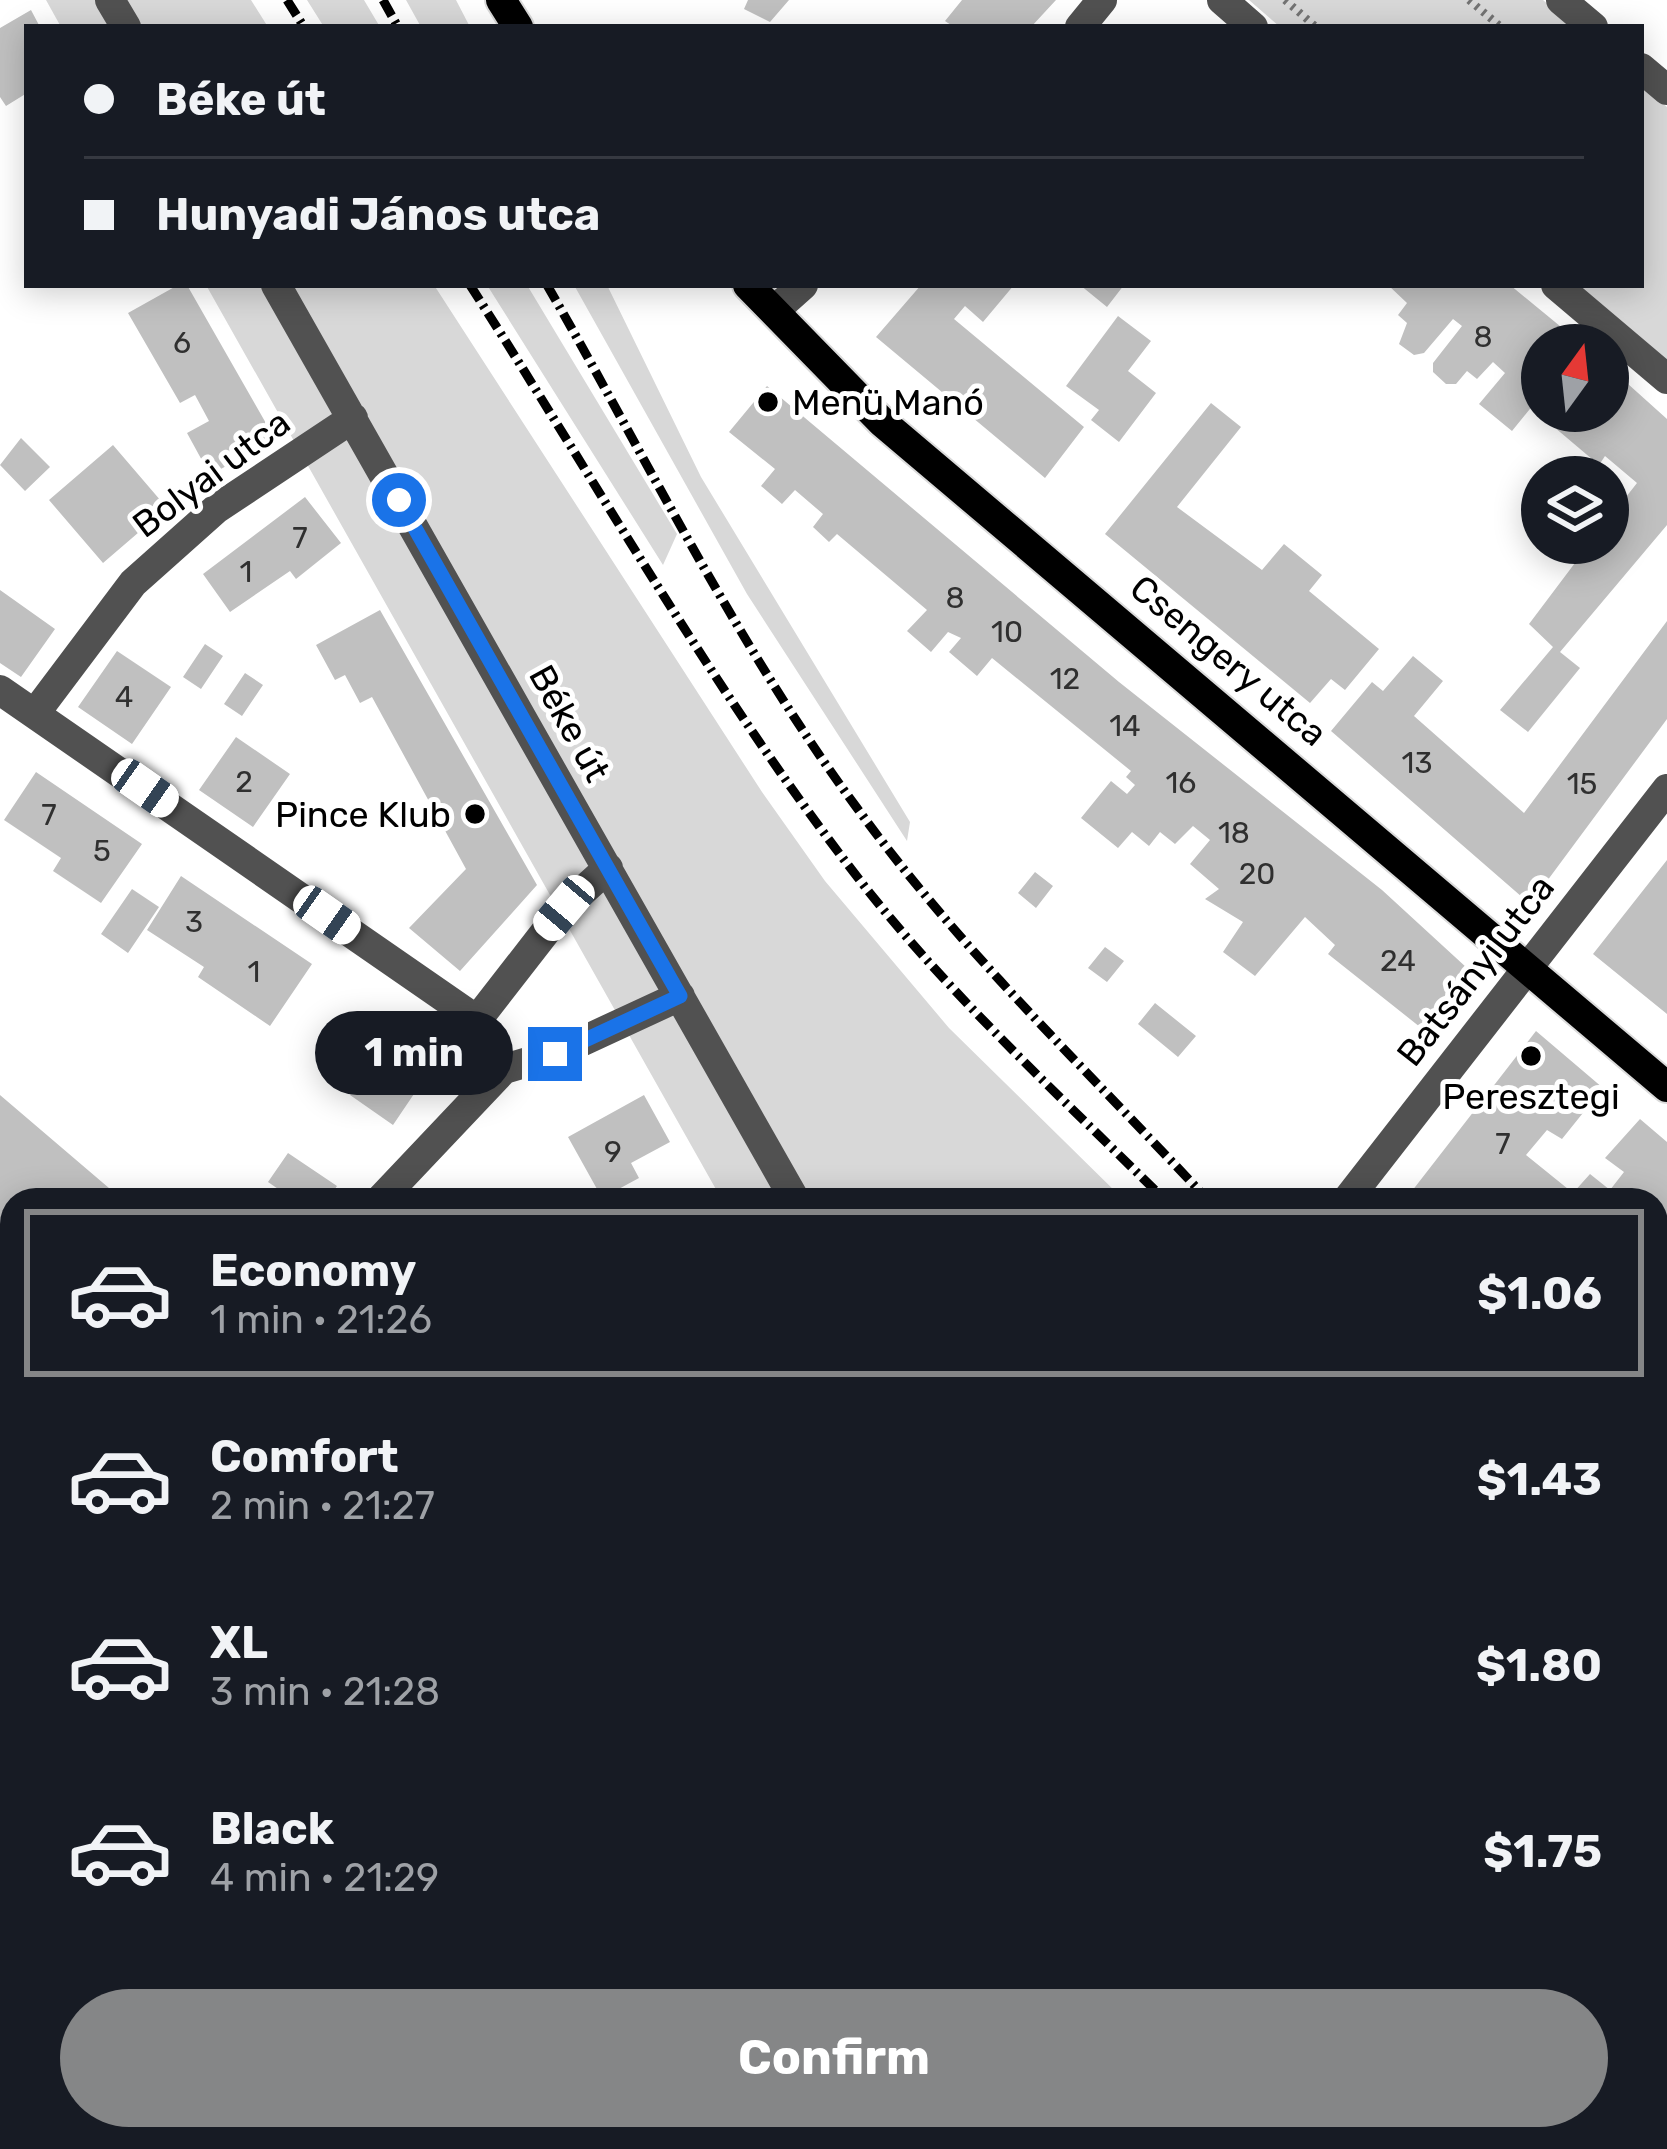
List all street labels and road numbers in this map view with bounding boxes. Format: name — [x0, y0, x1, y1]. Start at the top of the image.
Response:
street label: Bolyai utca — [124, 400, 298, 546]
street label: Csengery utca — [1122, 566, 1336, 755]
street label: Béke út — [520, 657, 619, 789]
street label: Batsányi utca — [1388, 866, 1563, 1074]

